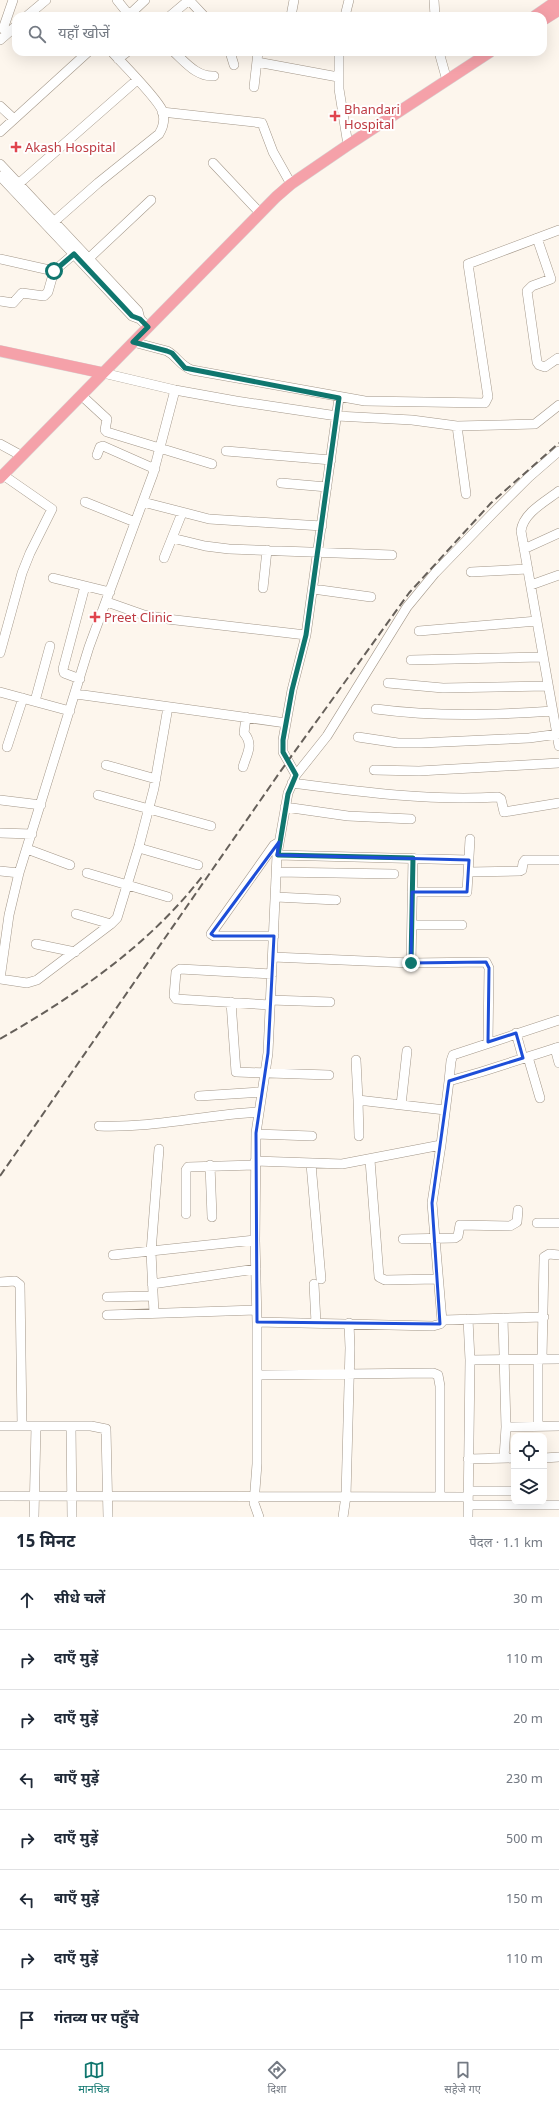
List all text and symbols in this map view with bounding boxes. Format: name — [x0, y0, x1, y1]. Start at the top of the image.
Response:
search box — [12, 12, 547, 56]
icon: search — [26, 23, 48, 45]
text: यहाँ खोजें — [58, 25, 110, 44]
place label: Bhandari Hospital — [344, 102, 400, 134]
marker: Bhandari Hospital — [329, 110, 341, 122]
place label: Akash Hospital — [25, 140, 116, 157]
marker: Akash Hospital — [10, 141, 22, 153]
route start — [45, 262, 63, 280]
place label: Preet Clinic — [104, 610, 172, 627]
marker: Preet Clinic — [89, 611, 101, 623]
route end — [402, 954, 420, 972]
map controls — [511, 1433, 547, 1505]
button: locate — [511, 1433, 547, 1469]
button: layers — [511, 1469, 547, 1505]
text: 15 मिनट — [16, 1532, 75, 1554]
text: पैदल · 1.1 km — [469, 1535, 543, 1552]
icon: ahead — [16, 1589, 38, 1611]
text: सीधे चलें — [54, 1590, 105, 1609]
text: 30 m — [513, 1591, 543, 1608]
icon: right — [16, 1649, 38, 1671]
text: दाएँ मुड़ें — [54, 1650, 98, 1669]
text: 110 m — [506, 1651, 543, 1668]
icon: right — [16, 1709, 38, 1731]
text: दाएँ मुड़ें — [54, 1710, 98, 1729]
text: 20 m — [513, 1711, 543, 1728]
icon: left — [16, 1769, 38, 1791]
text: बाएँ मुड़ें — [54, 1770, 99, 1789]
text: 230 m — [506, 1771, 543, 1788]
icon: right — [16, 1829, 38, 1851]
text: दाएँ मुड़ें — [54, 1830, 98, 1849]
text: 500 m — [506, 1831, 543, 1848]
icon: left — [16, 1889, 38, 1911]
text: बाएँ मुड़ें — [54, 1890, 99, 1909]
text: 150 m — [506, 1891, 543, 1908]
icon: right — [16, 1949, 38, 1971]
text: दाएँ मुड़ें — [54, 1950, 98, 1969]
text: 110 m — [506, 1951, 543, 1968]
icon: arrive — [16, 2009, 38, 2031]
text: गंतव्य पर पहुँचे — [54, 2010, 139, 2029]
tab: मानचित्र — [78, 2059, 110, 2097]
tab: दिशा — [266, 2059, 288, 2097]
tab: सहेजे गए — [444, 2059, 481, 2097]

